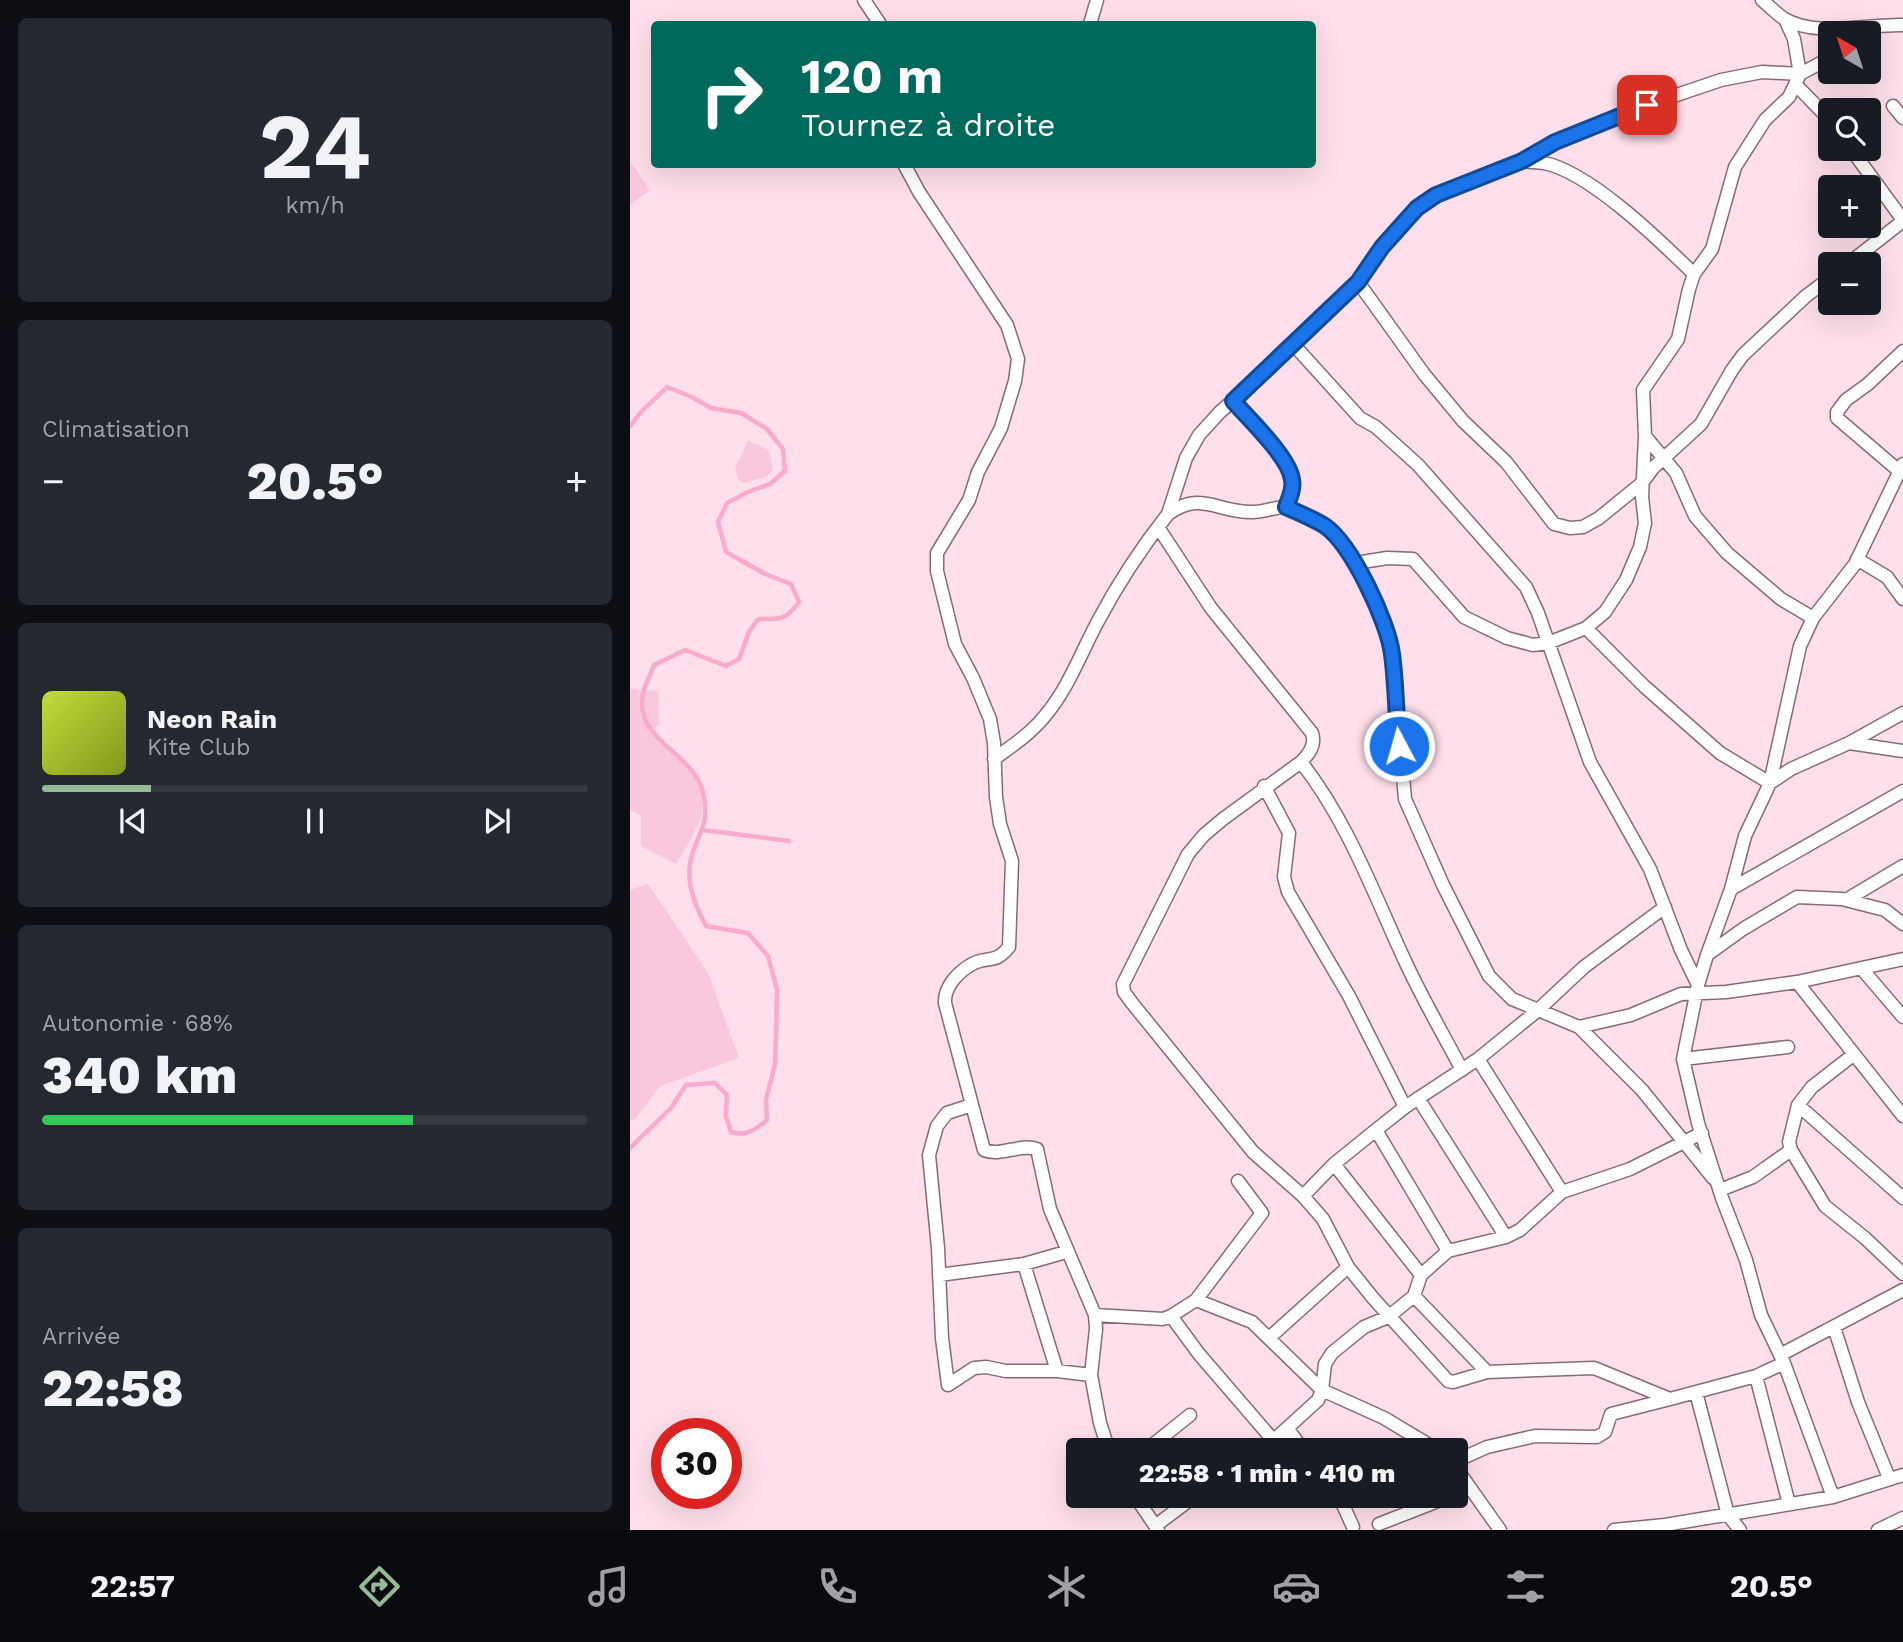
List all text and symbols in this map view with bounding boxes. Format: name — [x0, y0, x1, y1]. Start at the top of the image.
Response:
north arrow — [1818, 21, 1881, 84]
map controls — [1818, 21, 1881, 315]
text: 120 m — [801, 47, 943, 105]
icon: right — [686, 49, 777, 140]
pin — [1617, 75, 1677, 135]
icon: arrive — [1628, 86, 1666, 124]
text: 24 — [259, 93, 371, 200]
button: search — [1818, 98, 1881, 161]
text: Tournez à droite — [801, 106, 1056, 144]
button: + — [1818, 175, 1881, 238]
text: km/h — [285, 192, 345, 219]
button: − — [1818, 252, 1881, 315]
text: Climatisation — [42, 416, 190, 443]
text: 20.5° — [246, 451, 384, 512]
text: − — [42, 459, 65, 503]
text: + — [565, 459, 588, 503]
text: Neon Rain — [147, 704, 277, 734]
position arrow — [1362, 709, 1436, 783]
text: Kite Club — [147, 734, 250, 761]
icon: previous — [114, 802, 152, 840]
icon: pause — [296, 802, 334, 840]
icon: next — [478, 802, 516, 840]
text: Autonomie · 68% — [42, 1010, 233, 1037]
text: 340 km — [42, 1045, 237, 1106]
text: Arrivée — [42, 1323, 121, 1350]
text: 22:58 — [42, 1358, 183, 1419]
speed limit sign: 30 — [651, 1418, 742, 1509]
text: 22:58 · 1 min · 410 m — [1139, 1458, 1395, 1488]
icon: directions — [355, 1562, 404, 1611]
icon: music — [584, 1562, 633, 1611]
icon: phone — [813, 1562, 862, 1611]
icon: climate — [1042, 1562, 1091, 1611]
icon: car — [1272, 1562, 1321, 1611]
icon: filters — [1501, 1562, 1550, 1611]
text: 22:57 — [90, 1567, 175, 1605]
text: 20.5° — [1730, 1567, 1813, 1605]

